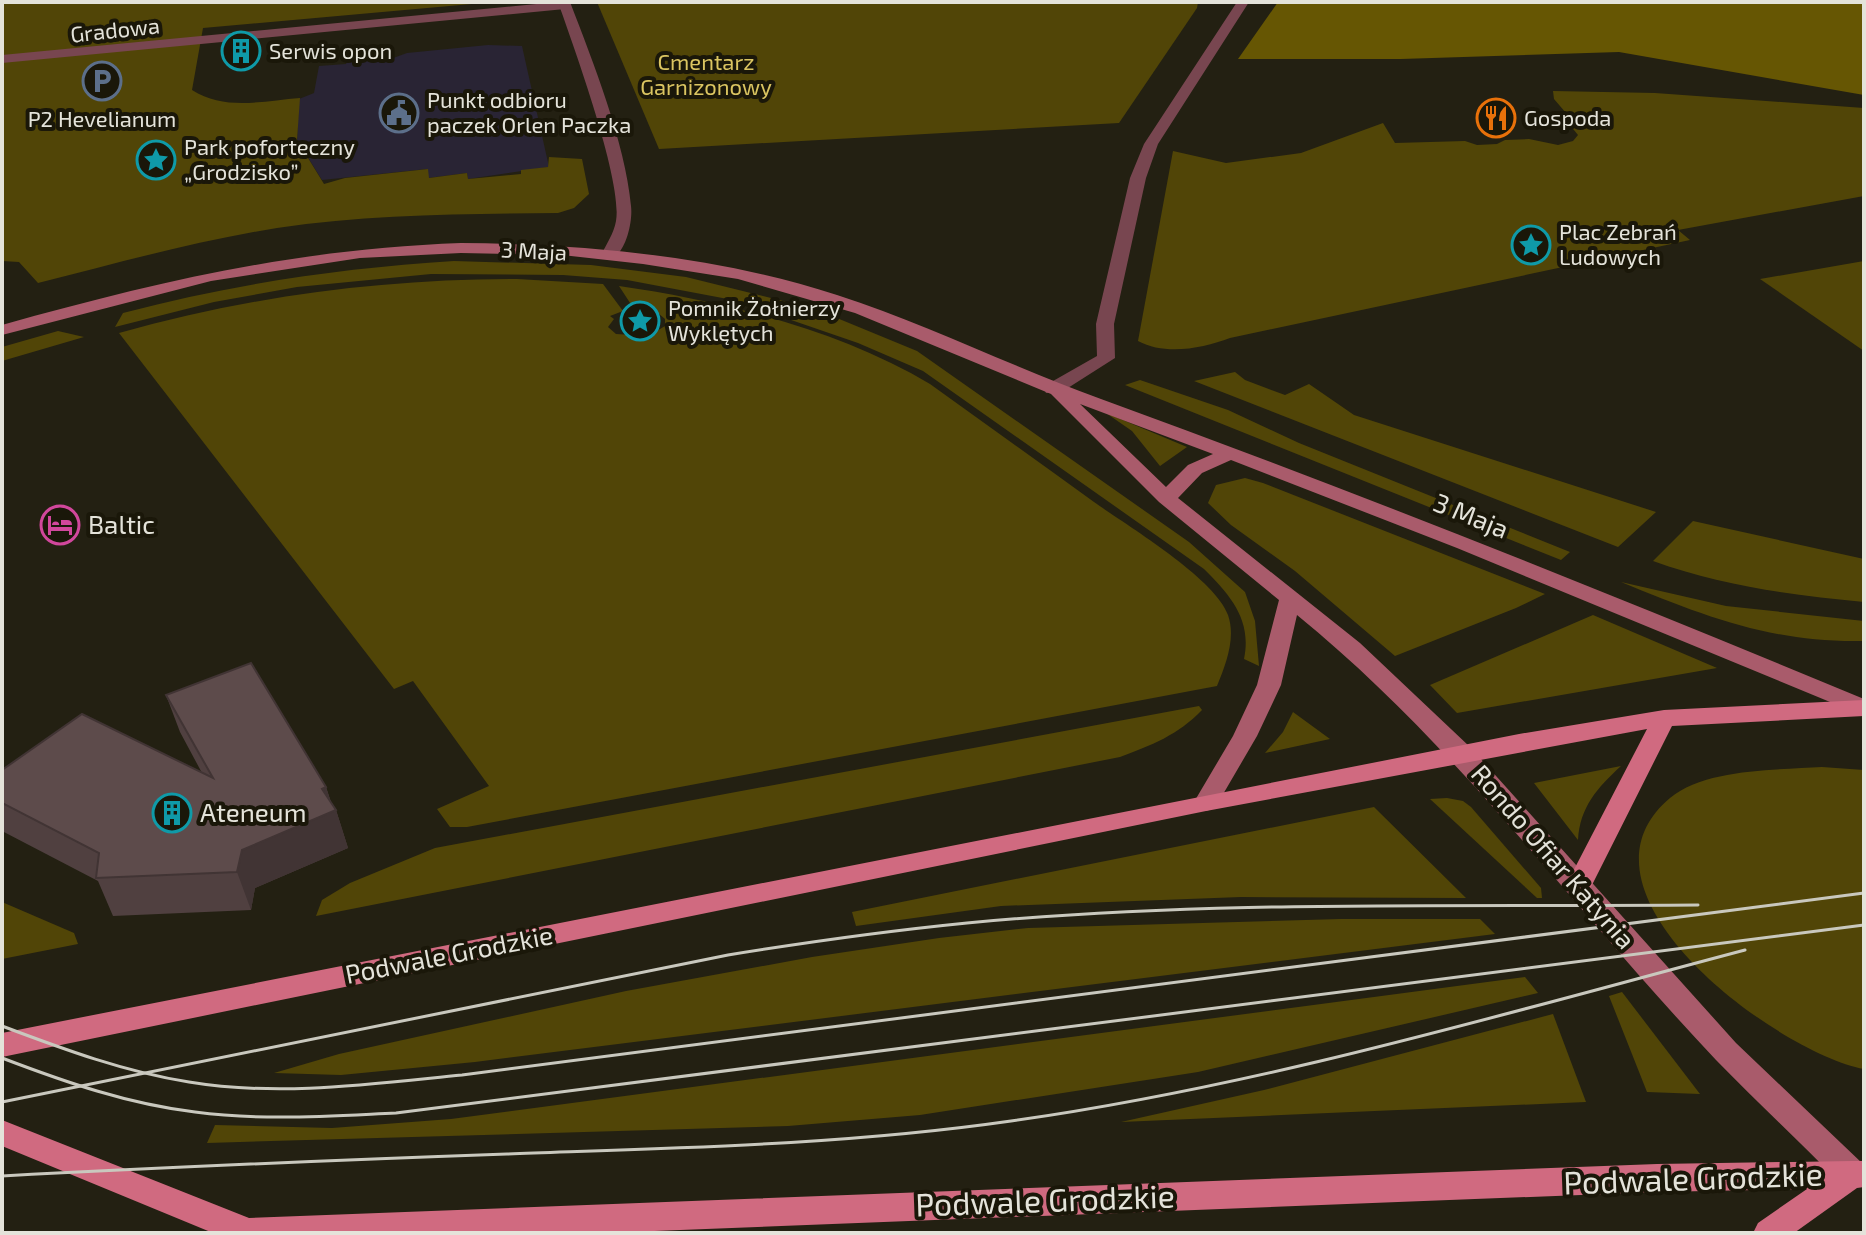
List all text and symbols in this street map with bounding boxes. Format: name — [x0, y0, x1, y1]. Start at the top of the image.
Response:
street label: Gradowa — [69, 11, 161, 47]
building icon: Serwis opon — [220, 30, 262, 72]
place label: Serwis opon — [269, 37, 392, 63]
park label: Cmentarz Garnizonowy — [640, 48, 772, 99]
parking icon: P2 Hevelianum — [81, 60, 123, 102]
place label: Punkt odbioru paczek Orlen Paczka — [427, 86, 631, 137]
public building icon: Punkt odbioru paczek Orlen Paczka — [378, 92, 420, 134]
restaurant icon: Gospoda — [1475, 97, 1517, 139]
place label: Gospoda — [1524, 104, 1611, 130]
place label: P2 Hevelianum — [28, 105, 176, 131]
place label: Park poforteczny „Grodzisko” — [184, 133, 355, 184]
place icon: Park poforteczny „Grodzisko” — [135, 139, 177, 181]
place label: Plac Zebrań Ludowych — [1559, 218, 1677, 269]
place icon: Plac Zebrań Ludowych — [1510, 224, 1552, 266]
street label: 3 Maja — [500, 235, 568, 266]
place label: Pomnik Żołnierzy Wyklętych — [668, 294, 841, 345]
place icon: Pomnik Żołnierzy Wyklętych — [619, 300, 661, 342]
street label: 3 Maja — [1430, 486, 1514, 544]
hotel icon: Baltic — [39, 504, 81, 546]
place label: Baltic — [88, 508, 155, 539]
street label: Rondo Ofiar Katynia — [1466, 758, 1642, 954]
building icon: Ateneum — [151, 792, 193, 834]
place label: Ateneum — [200, 796, 306, 827]
street label: Podwale Grodzkie — [342, 918, 555, 989]
street label: Podwale Grodzkie — [1563, 1153, 1823, 1201]
street label: Podwale Grodzkie — [915, 1175, 1175, 1223]

